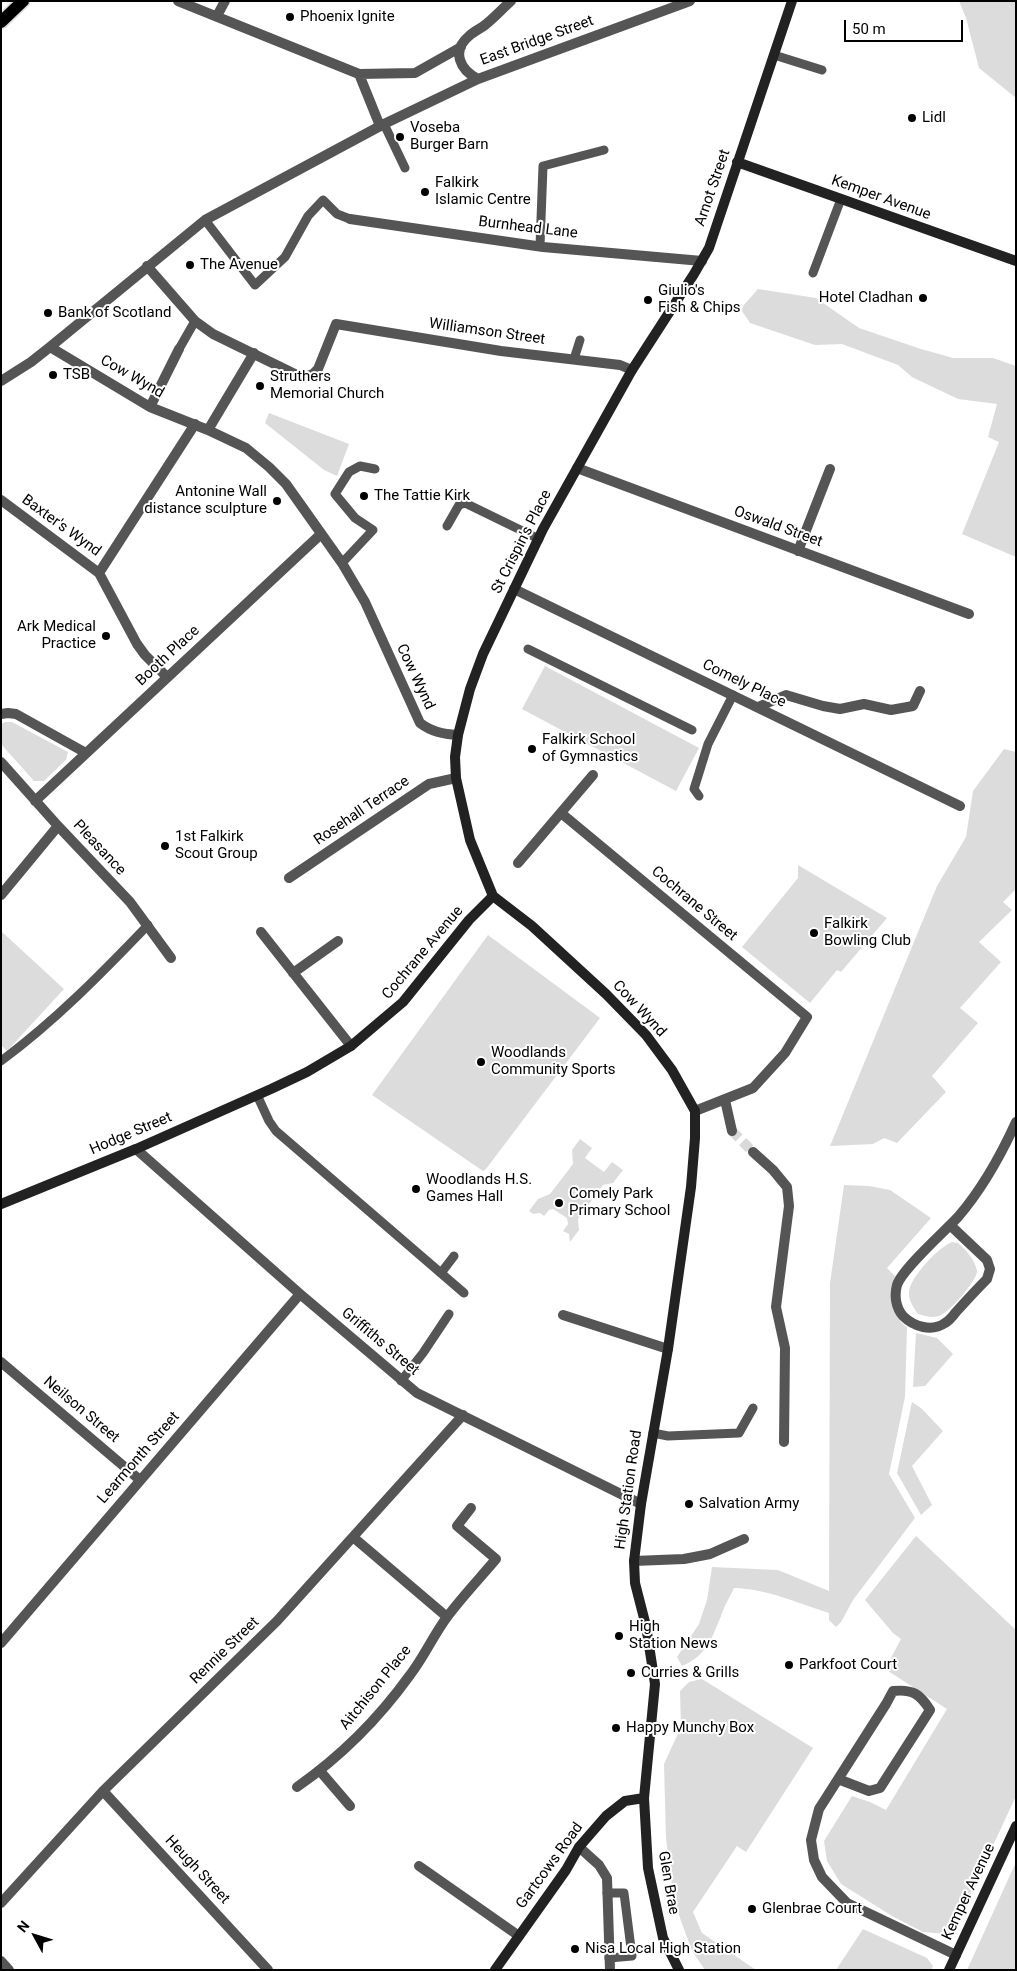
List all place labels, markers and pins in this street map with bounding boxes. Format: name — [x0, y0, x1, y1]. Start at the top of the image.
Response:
place label: Phoenix Ignite — [300, 8, 395, 26]
marker: Phoenix Ignite — [284, 11, 296, 23]
place label: Lidl — [922, 109, 946, 127]
marker: Lidl — [906, 112, 918, 124]
place label: Voseba Burger Barn — [410, 119, 489, 154]
marker: Voseba Burger Barn — [394, 131, 406, 143]
place label: Falkirk Islamic Centre — [435, 174, 531, 209]
marker: Falkirk Islamic Centre — [419, 186, 431, 198]
place label: The Avenue — [200, 256, 278, 274]
marker: The Avenue — [184, 259, 196, 271]
place label: Giulio's Fish & Chips — [658, 282, 741, 317]
place label: Hotel Cladhan — [819, 289, 913, 307]
marker: Hotel Cladhan — [917, 292, 929, 304]
marker: Giulio's Fish & Chips — [642, 294, 654, 306]
place label: Bank of Scotland — [58, 304, 171, 322]
marker: Bank of Scotland — [42, 307, 54, 319]
place label: TSB — [63, 366, 90, 384]
place label: Struthers Memorial Church — [270, 368, 384, 403]
marker: TSB — [47, 369, 59, 381]
marker: Struthers Memorial Church — [254, 380, 266, 392]
place label: Antonine Wall distance sculpture — [144, 483, 267, 518]
place label: The Tattie Kirk — [374, 487, 470, 505]
marker: The Tattie Kirk — [358, 490, 370, 502]
marker: Antonine Wall distance sculpture — [271, 495, 283, 507]
place label: Ark Medical Practice — [17, 618, 96, 653]
marker: Ark Medical Practice — [100, 630, 112, 642]
place label: Falkirk School of Gymnastics — [542, 731, 638, 766]
marker: Falkirk School of Gymnastics — [526, 743, 538, 755]
place label: 1st Falkirk Scout Group — [175, 828, 258, 863]
marker: 1st Falkirk Scout Group — [159, 840, 171, 852]
place label: Falkirk Bowling Club — [824, 915, 911, 950]
marker: Falkirk Bowling Club — [808, 927, 820, 939]
place label: Woodlands Community Sports — [491, 1044, 616, 1079]
marker: Woodlands Community Sports — [475, 1056, 487, 1068]
place label: Woodlands H.S. Games Hall — [426, 1171, 532, 1206]
marker: Woodlands H.S. Games Hall — [410, 1183, 422, 1195]
place label: Comely Park Primary School — [569, 1185, 670, 1220]
marker: Comely Park Primary School — [553, 1197, 565, 1209]
place label: Salvation Army — [699, 1495, 799, 1513]
marker: Salvation Army — [683, 1498, 695, 1510]
place label: High Station News — [629, 1618, 718, 1653]
marker: High Station News — [613, 1630, 625, 1642]
place label: Parkfoot Court — [799, 1656, 897, 1674]
marker: Parkfoot Court — [783, 1659, 795, 1671]
place label: Curries & Grills — [641, 1664, 739, 1682]
marker: Curries & Grills — [625, 1667, 637, 1679]
place label: Happy Munchy Box — [626, 1719, 754, 1737]
marker: Happy Munchy Box — [610, 1722, 622, 1734]
place label: Glenbrae Court — [762, 1900, 862, 1918]
marker: Glenbrae Court — [746, 1903, 758, 1915]
place label: Nisa Local High Station — [585, 1940, 741, 1958]
marker: Nisa Local High Station — [569, 1943, 581, 1955]

